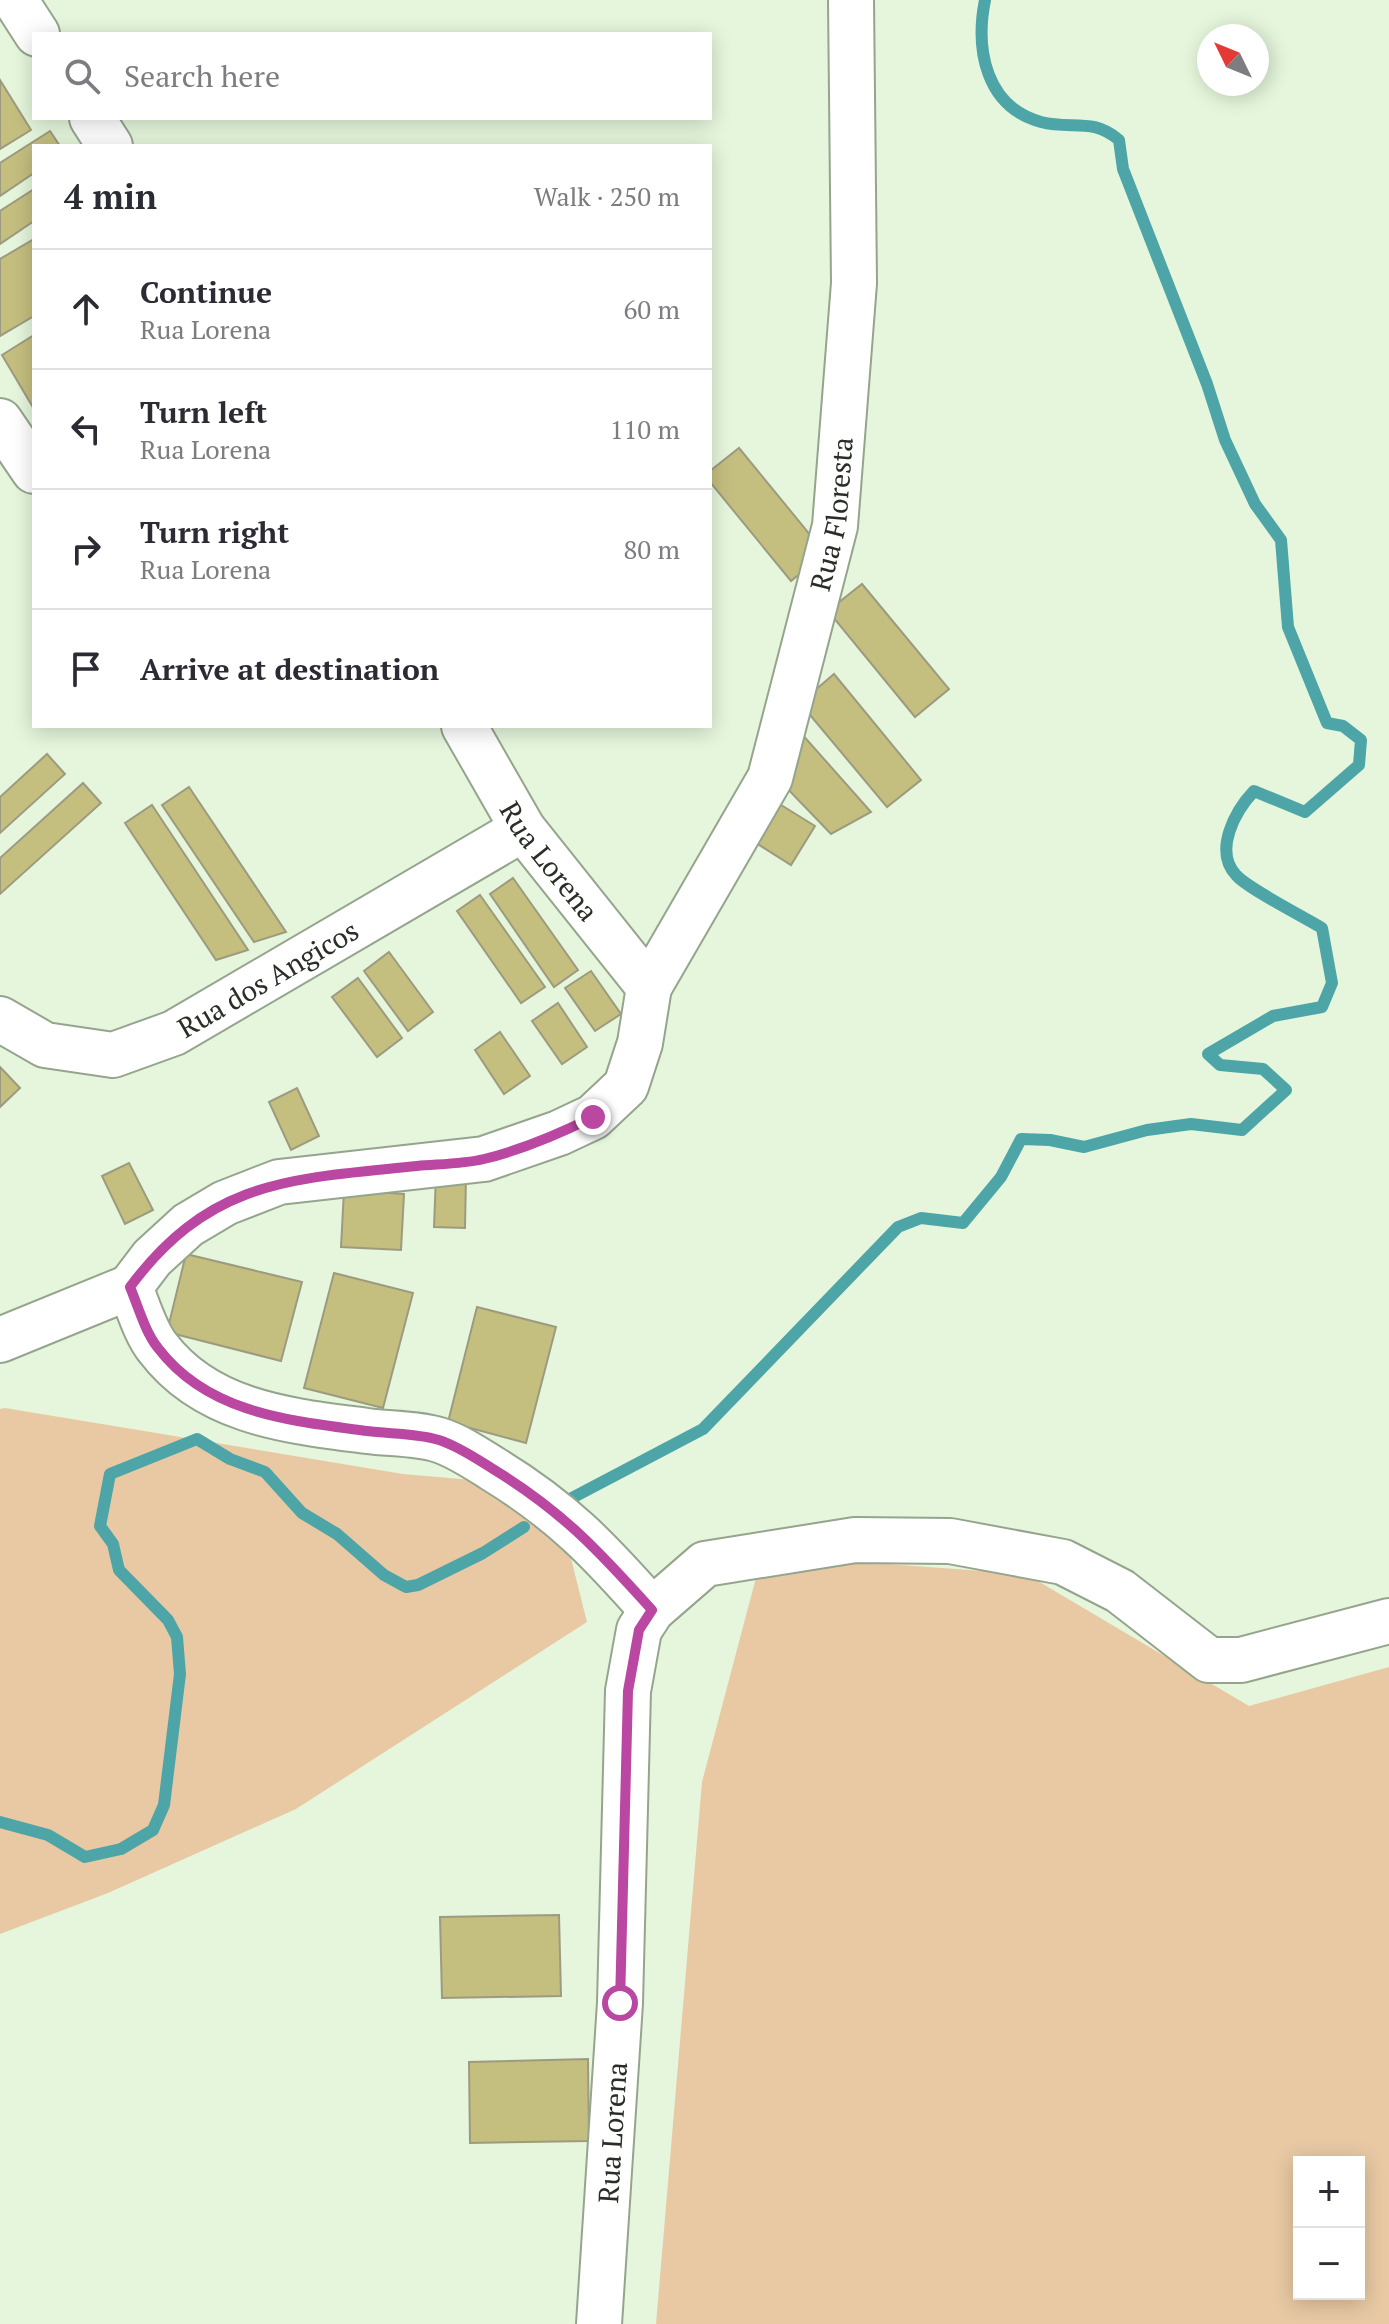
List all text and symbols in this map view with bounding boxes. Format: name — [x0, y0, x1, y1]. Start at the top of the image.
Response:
north arrow — [1197, 24, 1269, 96]
search box — [32, 32, 712, 120]
icon: search — [60, 54, 104, 98]
text: Search here — [124, 56, 280, 96]
text: 4 min — [64, 174, 157, 219]
text: Walk · 250 m — [534, 179, 680, 213]
text: Continue — [140, 272, 272, 312]
icon: ahead — [64, 287, 108, 331]
text: 60 m — [624, 292, 680, 326]
text: Rua Lorena — [140, 312, 271, 346]
text: Turn left — [140, 392, 267, 432]
icon: left — [64, 407, 108, 451]
text: 110 m — [610, 412, 680, 446]
text: Rua Lorena — [140, 432, 271, 466]
street label: Rua Floresta — [801, 435, 860, 595]
text: Turn right — [140, 512, 289, 552]
icon: right — [64, 527, 108, 571]
text: 80 m — [624, 532, 680, 566]
text: Rua Lorena — [140, 552, 271, 586]
icon: arrive — [64, 647, 108, 691]
text: Arrive at destination — [140, 649, 439, 689]
street label: Rua Lorena — [492, 794, 607, 928]
street label: Rua dos Angicos — [170, 911, 365, 1046]
route end — [575, 1099, 611, 1135]
route start — [602, 1985, 638, 2021]
street label: Rua Lorena — [588, 2061, 635, 2204]
map controls — [1293, 2156, 1365, 2300]
button: + — [1293, 2156, 1365, 2228]
button: − — [1293, 2228, 1365, 2300]

